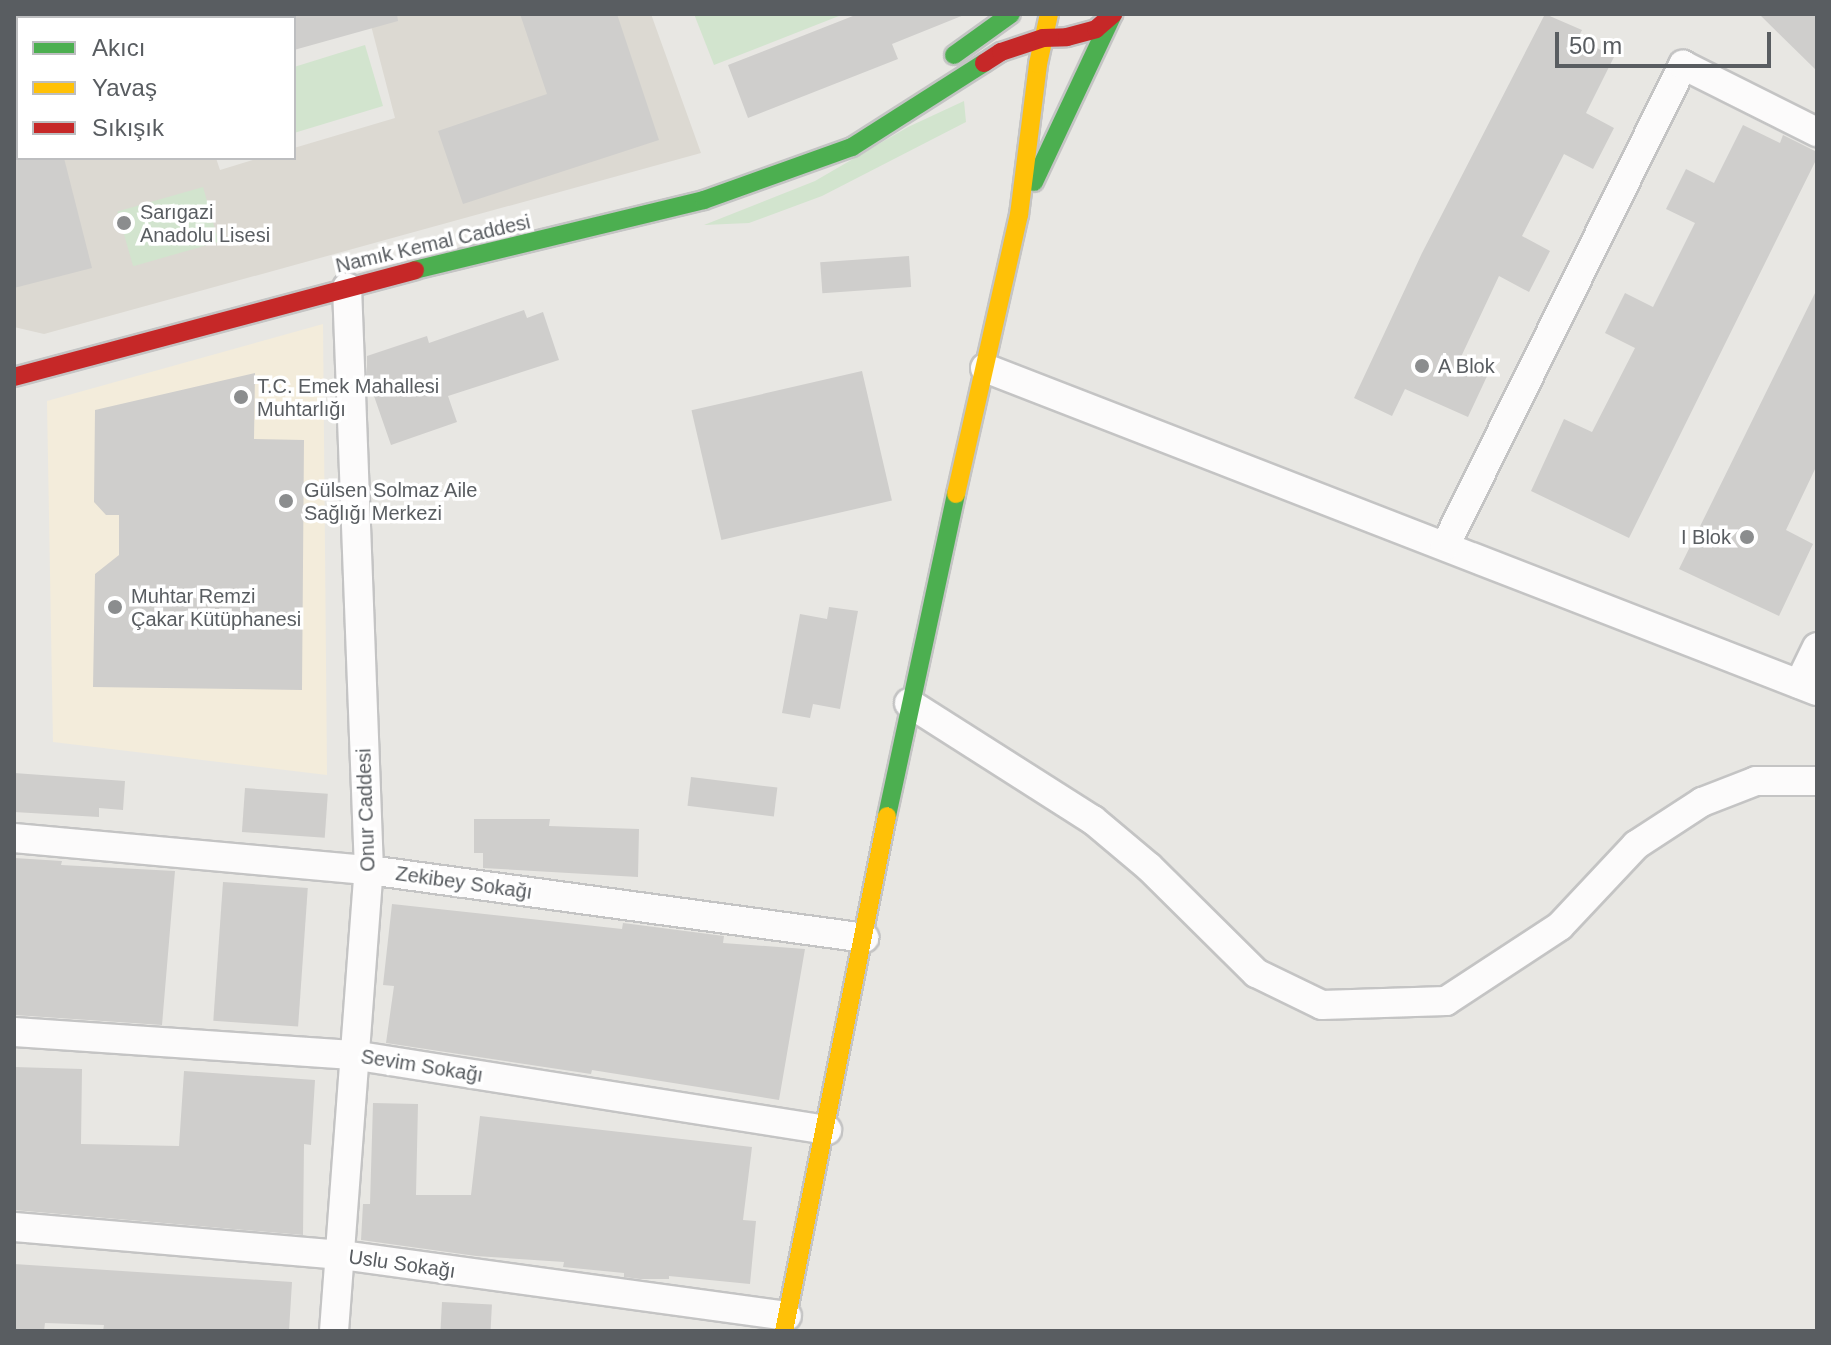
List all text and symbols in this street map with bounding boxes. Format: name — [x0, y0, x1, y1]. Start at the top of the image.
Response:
legend — [16, 16, 296, 160]
scale bar — [1559, 16, 1775, 66]
text: 50 m — [1569, 32, 1622, 59]
text: Akıcı — [92, 34, 145, 61]
text: Yavaş — [92, 74, 157, 101]
text: Sıkışık — [92, 114, 164, 141]
place label: Sarıgazi Anadolu Lisesi — [140, 200, 270, 247]
street label: Namık Kemal Caddesi — [333, 210, 533, 278]
marker: Sarıgazi Anadolu Lisesi — [115, 214, 133, 232]
place label: A Blok — [1438, 354, 1496, 378]
marker: A Blok — [1413, 357, 1431, 375]
place label: T.C. Emek Mahallesi Muhtarlığı — [257, 374, 439, 421]
marker: T.C. Emek Mahallesi Muhtarlığı — [232, 388, 250, 406]
place label: Gülsen Solmaz Aile Sağlığı Merkezi — [304, 478, 479, 525]
marker: Gülsen Solmaz Aile Sağlığı Merkezi — [275, 490, 297, 512]
place label: I Blok — [1681, 525, 1731, 549]
marker: I Blok — [1738, 528, 1756, 546]
place label: Muhtar Remzi Çakar Kütüphanesi — [131, 584, 301, 631]
marker: Muhtar Remzi Çakar Kütüphanesi — [106, 598, 124, 616]
street label: Onur Caddesi — [352, 748, 380, 872]
street label: Zekibey Sokağı — [394, 862, 534, 904]
street label: Sevim Sokağı — [359, 1044, 485, 1088]
street label: Uslu Sokağı — [347, 1245, 457, 1283]

